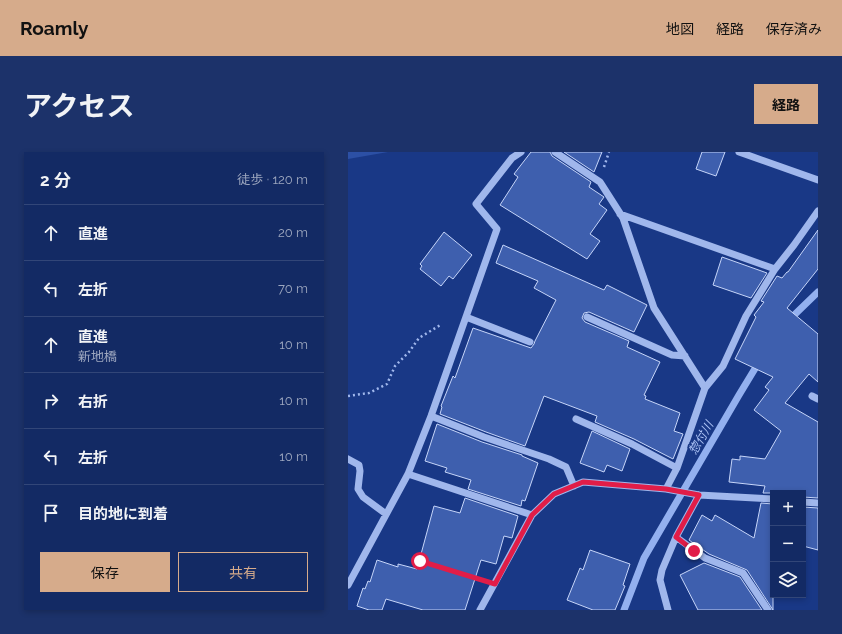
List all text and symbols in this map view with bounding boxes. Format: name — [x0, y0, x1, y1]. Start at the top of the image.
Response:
text: Roamly — [20, 17, 88, 39]
text: 地図 — [666, 21, 694, 37]
text: 経路 — [716, 21, 744, 37]
text: 保存済み — [766, 21, 822, 37]
button: 経路 — [754, 84, 818, 124]
text: アクセス — [24, 90, 135, 123]
text: 2 分 — [40, 170, 71, 190]
text: 徒歩 · 120 m — [237, 172, 308, 187]
icon: ahead — [40, 222, 62, 244]
text: 直進 — [78, 225, 108, 243]
text: 20 m — [278, 225, 308, 240]
icon: left — [40, 278, 62, 300]
text: 左折 — [78, 281, 108, 299]
text: 70 m — [278, 281, 308, 296]
text: 直進 — [78, 328, 108, 346]
icon: ahead — [40, 334, 62, 356]
text: 10 m — [279, 337, 308, 352]
text: 新地橋 — [78, 349, 117, 364]
icon: right — [40, 390, 62, 412]
text: 右折 — [78, 393, 108, 411]
text: 10 m — [279, 393, 308, 408]
water label: 惣付川 — [686, 417, 717, 457]
icon: left — [40, 446, 62, 468]
text: 左折 — [78, 449, 108, 467]
text: 10 m — [279, 449, 308, 464]
map controls — [770, 490, 806, 598]
button: + — [770, 490, 806, 526]
icon: arrive — [40, 502, 62, 524]
text: 目的地に到着 — [78, 505, 168, 523]
button: − — [770, 526, 806, 562]
route end — [685, 542, 703, 560]
button: 保存 — [40, 552, 170, 592]
button: 共有 — [178, 552, 308, 592]
route start — [411, 552, 429, 570]
button: layers — [770, 562, 806, 598]

